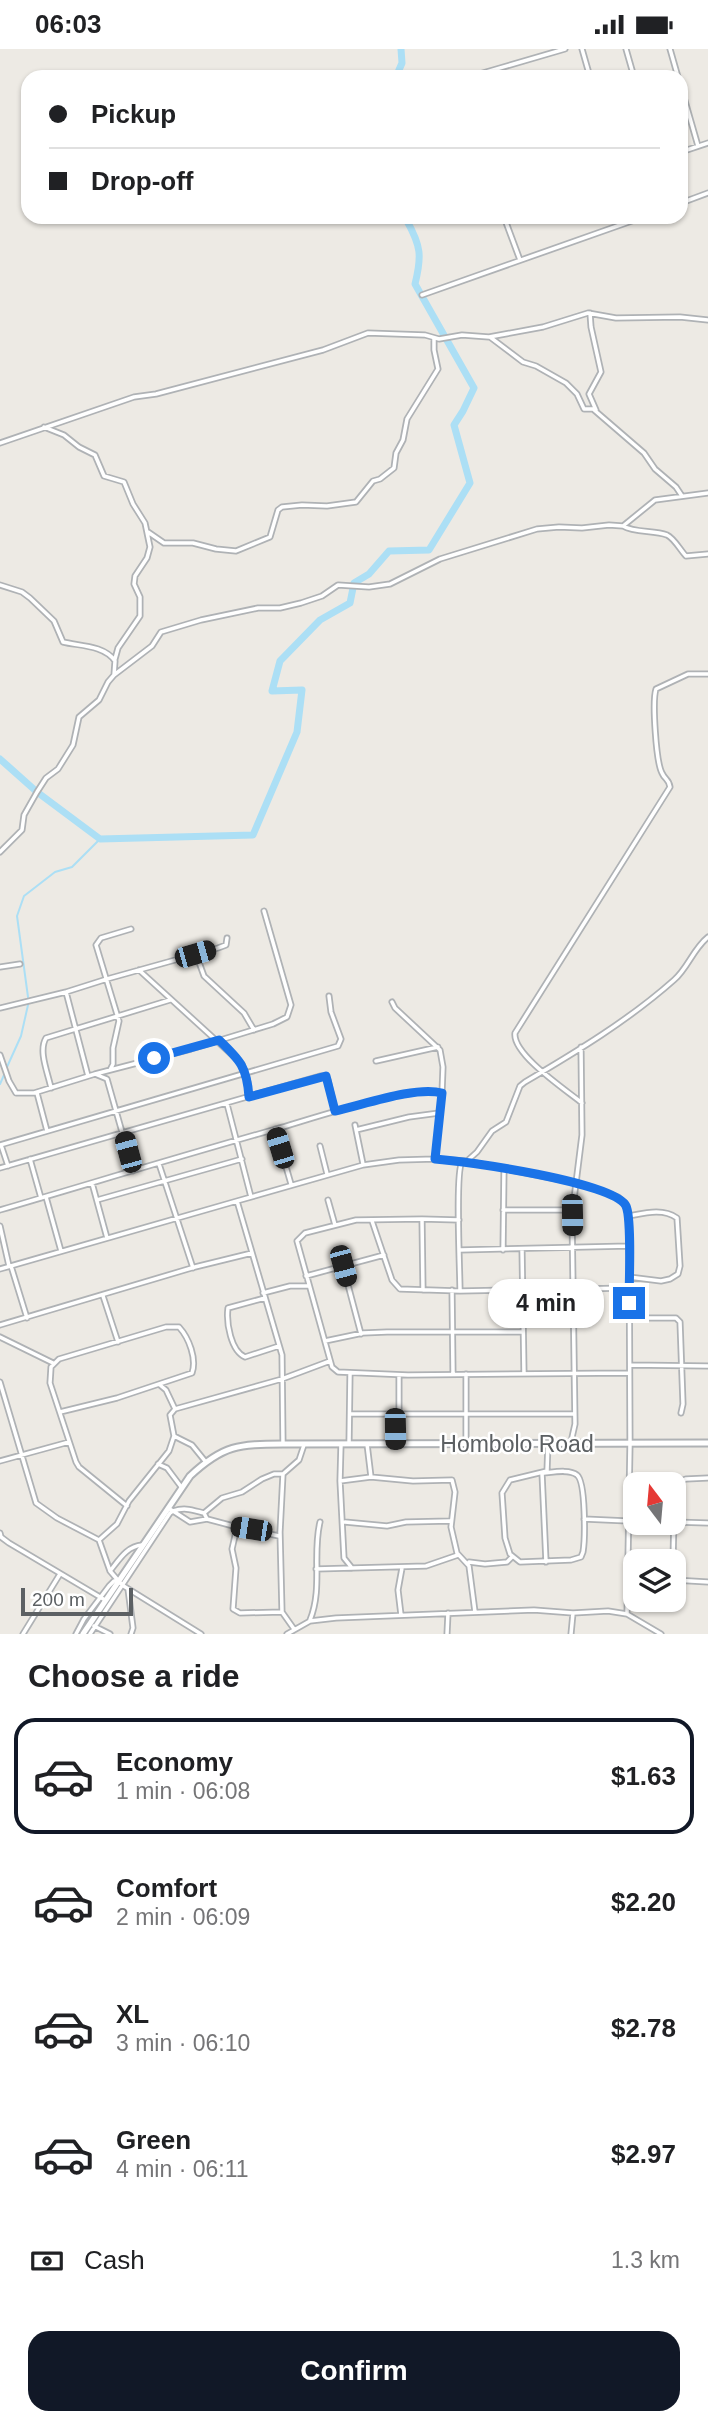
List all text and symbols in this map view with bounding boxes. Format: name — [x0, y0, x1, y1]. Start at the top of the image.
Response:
text: 06:03 — [35, 9, 102, 39]
text: Pickup — [91, 99, 176, 129]
text: Drop-off — [91, 166, 194, 196]
car — [172, 938, 219, 970]
route start — [138, 1042, 170, 1074]
car — [264, 1125, 297, 1171]
car — [113, 1129, 144, 1175]
car — [562, 1194, 583, 1236]
car — [328, 1243, 359, 1289]
callout: 4 min — [489, 1279, 604, 1327]
route end — [613, 1287, 645, 1319]
text: 4 min — [516, 1290, 576, 1316]
car — [385, 1408, 406, 1450]
street label: Hombolo Road — [440, 1431, 594, 1457]
north arrow — [623, 1472, 686, 1535]
map controls — [623, 1472, 686, 1612]
car — [229, 1515, 274, 1543]
button: layers — [623, 1549, 686, 1612]
scale bar — [21, 1585, 133, 1617]
text: 200 m — [32, 1589, 85, 1610]
text: Choose a ride — [28, 1658, 240, 1694]
icon: car — [32, 1745, 95, 1808]
text: Economy — [116, 1747, 233, 1777]
text: $1.63 — [611, 1761, 676, 1791]
text: 1 min · 06:08 — [116, 1778, 250, 1804]
icon: car — [32, 1871, 95, 1934]
text: Comfort — [116, 1873, 217, 1903]
text: $2.20 — [611, 1887, 676, 1917]
text: 2 min · 06:09 — [116, 1904, 250, 1930]
icon: car — [32, 1997, 95, 2060]
text: XL — [116, 1999, 149, 2029]
text: $2.78 — [611, 2013, 676, 2043]
text: 3 min · 06:10 — [116, 2030, 250, 2056]
icon: car — [32, 2123, 95, 2186]
text: Green — [116, 2125, 191, 2155]
text: $2.97 — [611, 2139, 676, 2169]
text: 4 min · 06:11 — [116, 2156, 249, 2182]
icon: cash — [28, 2242, 66, 2280]
text: Cash — [84, 2245, 145, 2275]
text: 1.3 km — [611, 2247, 680, 2273]
button: Confirm — [28, 2331, 680, 2411]

